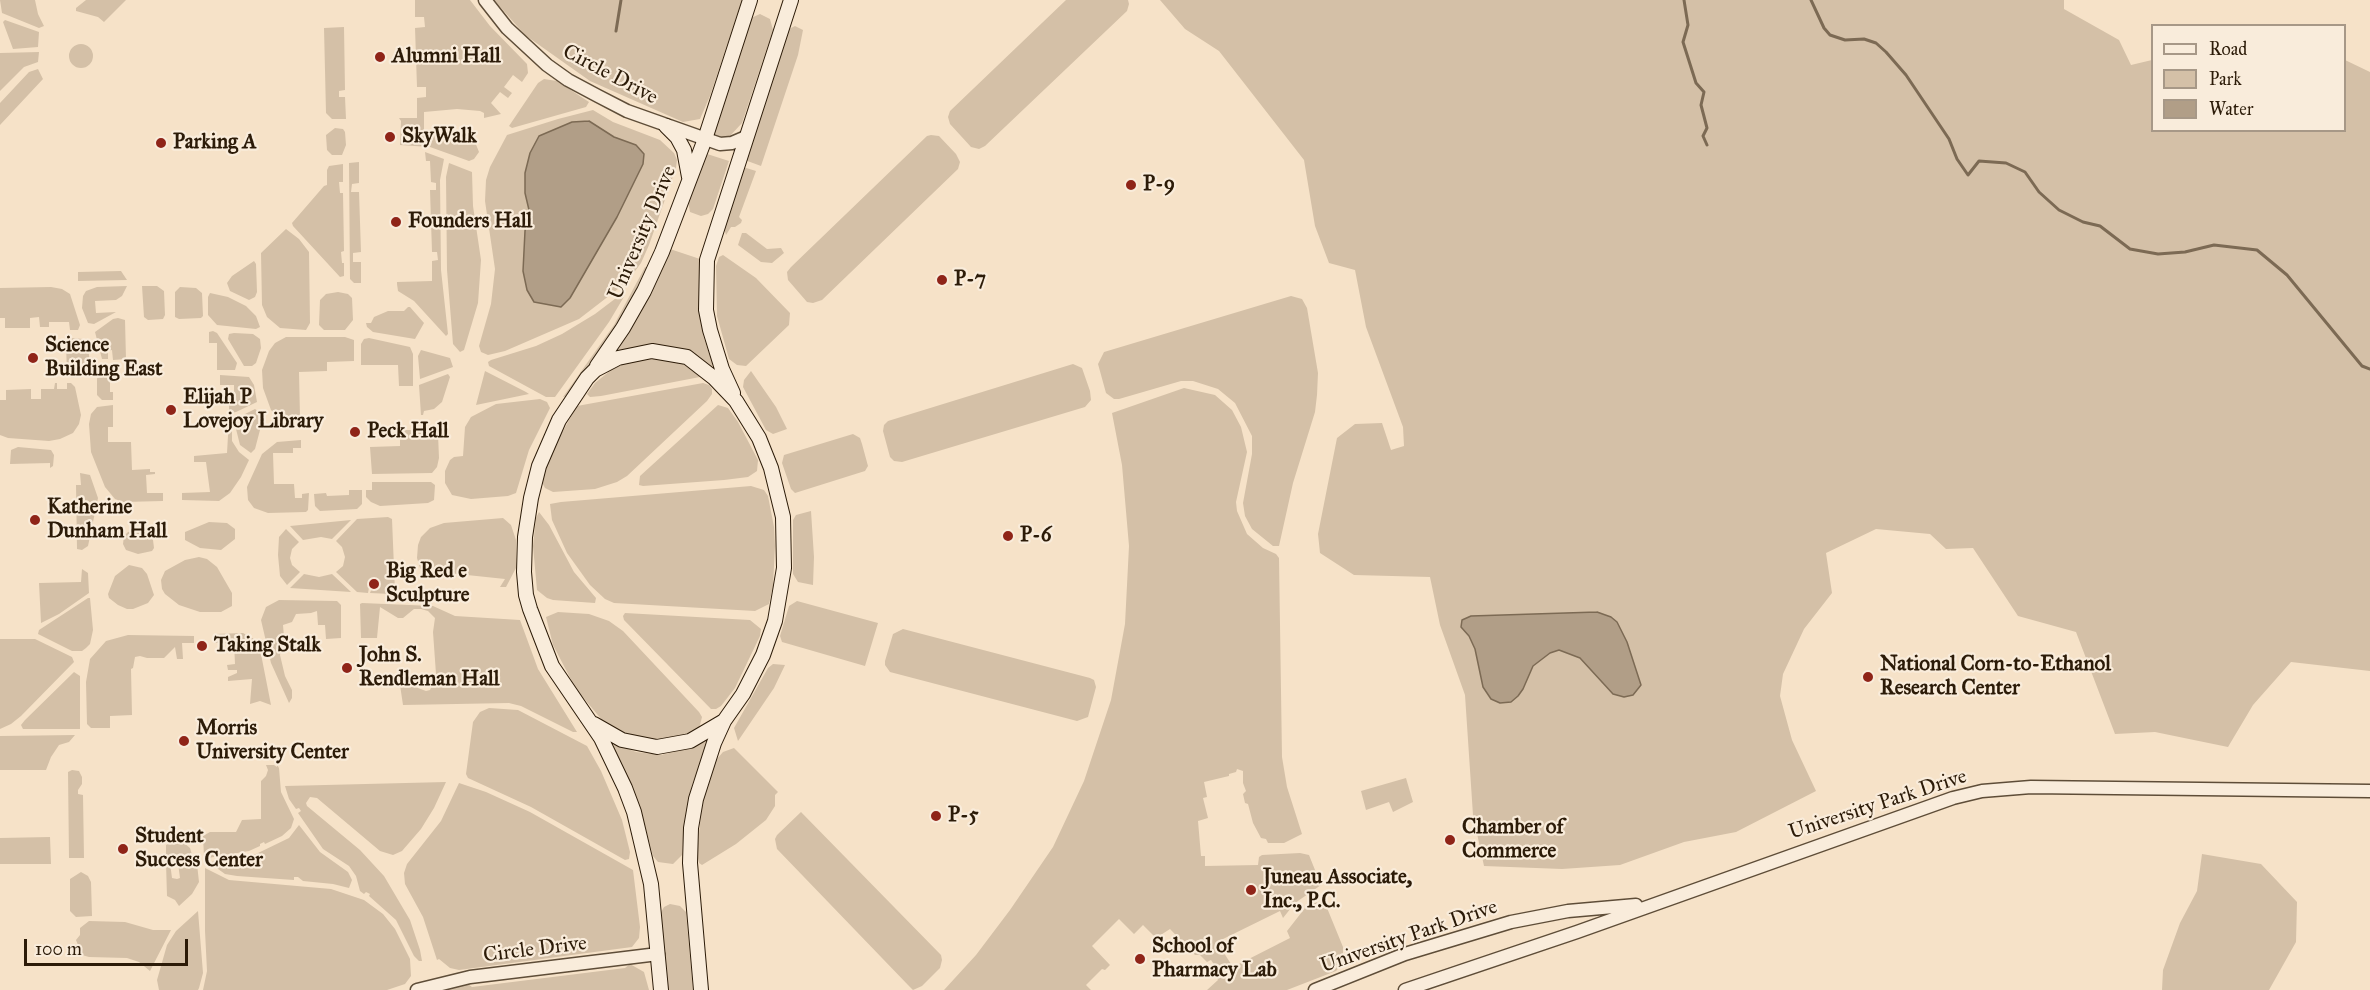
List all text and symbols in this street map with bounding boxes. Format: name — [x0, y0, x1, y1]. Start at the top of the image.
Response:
legend — [2151, 24, 2346, 132]
text: Road — [2209, 38, 2247, 60]
street label: Circle Drive — [558, 39, 662, 111]
place label: Alumni Hall — [392, 44, 501, 70]
marker: Alumni Hall — [373, 50, 387, 64]
text: Park — [2209, 68, 2242, 90]
text: Water — [2209, 98, 2253, 120]
place label: SkyWalk — [402, 124, 477, 150]
place label: Parking A — [173, 130, 257, 156]
marker: SkyWalk — [383, 130, 397, 144]
marker: Parking A — [154, 136, 168, 150]
street label: University Drive — [603, 162, 683, 304]
place label: P-9 — [1143, 172, 1175, 198]
marker: P-9 — [1124, 178, 1138, 192]
place label: Founders Hall — [408, 209, 532, 235]
marker: Founders Hall — [389, 215, 403, 229]
place label: P-7 — [954, 267, 986, 293]
marker: P-7 — [935, 273, 949, 287]
place label: Science Building East — [45, 333, 162, 383]
marker: Science Building East — [26, 351, 40, 365]
place label: Elijah P Lovejoy Library — [183, 385, 323, 435]
marker: Elijah P Lovejoy Library — [164, 403, 178, 417]
place label: Peck Hall — [367, 419, 449, 445]
marker: Peck Hall — [348, 425, 362, 439]
place label: Katherine Dunham Hall — [47, 495, 167, 545]
marker: Katherine Dunham Hall — [28, 513, 42, 527]
place label: P-6 — [1020, 523, 1051, 549]
marker: P-6 — [1001, 529, 1015, 543]
place label: Big Red e Sculpture — [386, 559, 469, 609]
marker: Big Red e Sculpture — [367, 577, 381, 591]
place label: Taking Stalk — [214, 633, 321, 659]
marker: Taking Stalk — [195, 639, 209, 653]
place label: John S. Rendleman Hall — [359, 643, 499, 693]
place label: National Corn-to-Ethanol Research Center — [1880, 652, 2111, 702]
marker: John S. Rendleman Hall — [340, 661, 354, 675]
marker: National Corn-to-Ethanol Research Center — [1861, 670, 1875, 684]
place label: Morris University Center — [196, 716, 349, 766]
marker: Morris University Center — [177, 734, 191, 748]
street label: University Park Drive — [1786, 764, 1970, 846]
place label: P-5 — [948, 803, 978, 829]
marker: P-5 — [929, 809, 943, 823]
place label: Chamber of Commerce — [1462, 815, 1563, 865]
place label: Student Success Center — [135, 824, 263, 874]
marker: Chamber of Commerce — [1443, 833, 1457, 847]
marker: Student Success Center — [116, 842, 130, 856]
place label: Juneau Associate, Inc., P.C. — [1263, 865, 1412, 915]
marker: Juneau Associate, Inc., P.C. — [1244, 883, 1258, 897]
street label: University Park Drive — [1317, 895, 1501, 979]
scale bar — [27, 927, 190, 965]
street label: Circle Drive — [482, 931, 588, 969]
place label: School of Pharmacy Lab — [1152, 934, 1277, 984]
text: 100 m — [35, 938, 82, 960]
marker: School of Pharmacy Lab — [1133, 952, 1147, 966]

